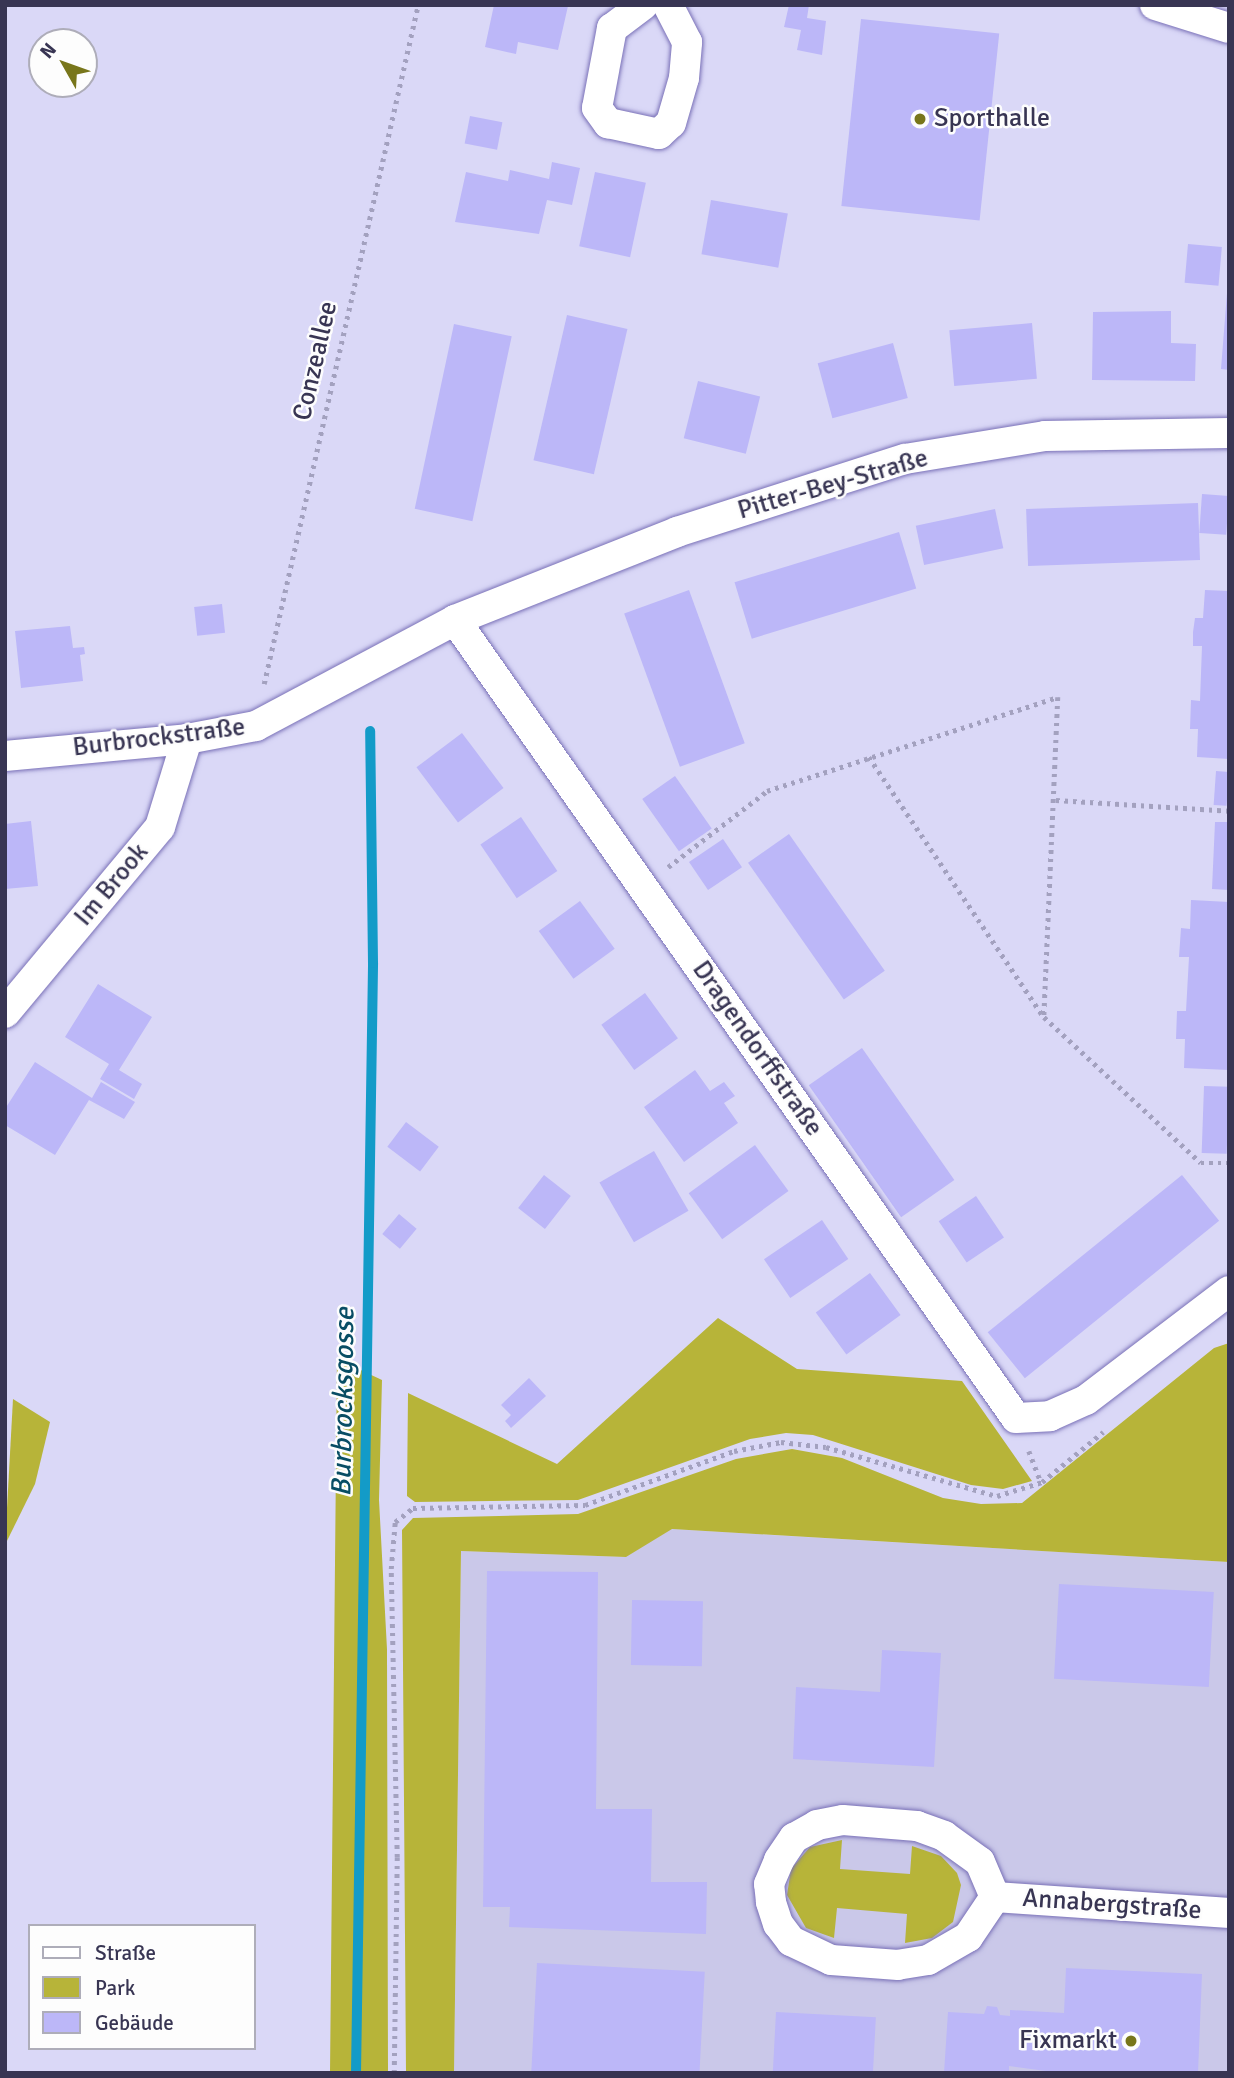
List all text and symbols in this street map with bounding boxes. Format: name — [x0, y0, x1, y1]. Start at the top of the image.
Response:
north arrow — [28, 28, 98, 98]
text: N — [35, 38, 62, 64]
place label: Sporthalle — [934, 103, 1050, 135]
marker: Sporthalle — [912, 111, 928, 127]
street label: Conzeallee — [287, 298, 345, 424]
street label: Pitter-Bey-Straße — [734, 443, 932, 527]
street label: Burbrockstraße — [71, 712, 247, 764]
street label: Im Brook — [68, 837, 156, 933]
street label: Dragendorffstraße — [685, 955, 829, 1143]
water label: Burbrocksgosse — [325, 1307, 361, 1497]
street label: Annabergstraße — [1021, 1883, 1203, 1927]
legend — [28, 1924, 256, 2050]
text: Straße — [95, 1940, 156, 1966]
text: Park — [95, 1975, 135, 2001]
text: Gebäude — [95, 2010, 174, 2036]
place label: Fixmarkt — [1019, 2025, 1117, 2057]
marker: Fixmarkt — [1123, 2033, 1139, 2049]

